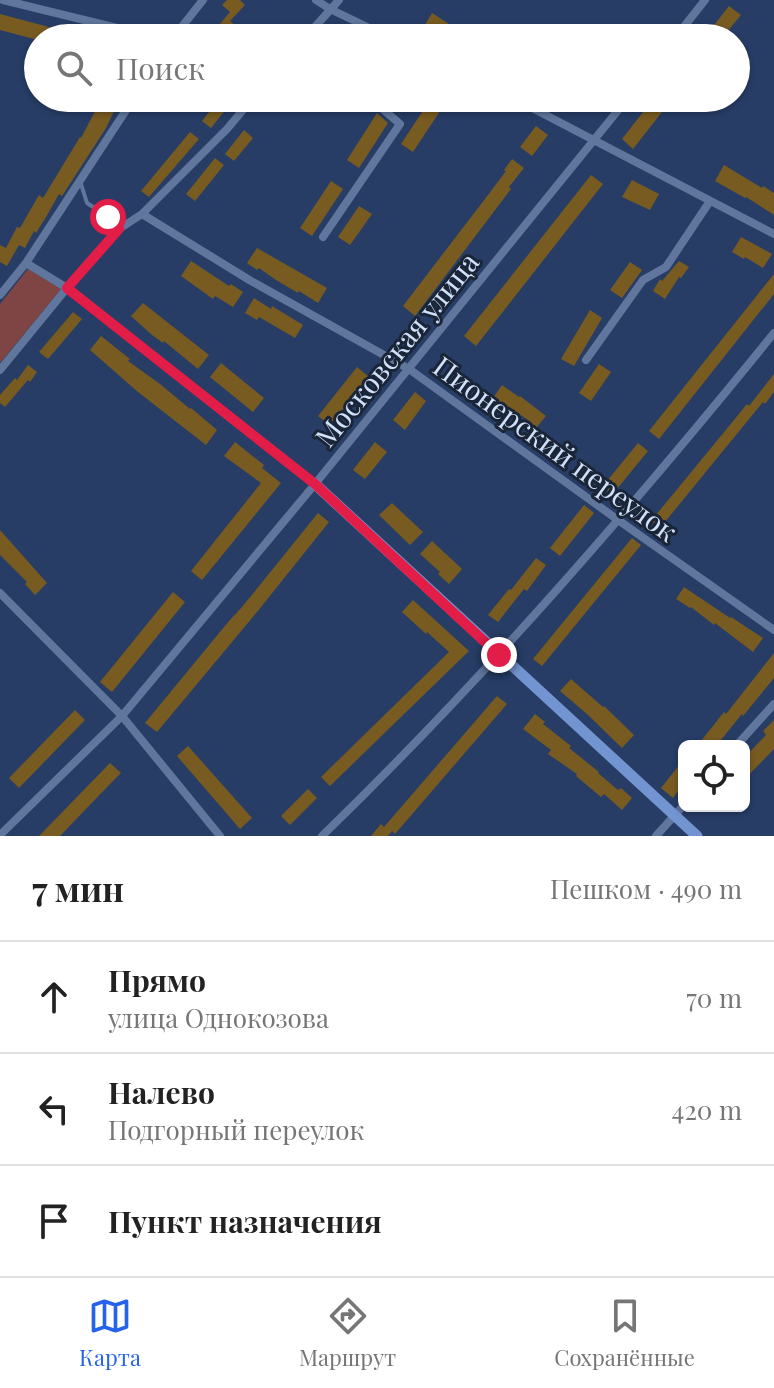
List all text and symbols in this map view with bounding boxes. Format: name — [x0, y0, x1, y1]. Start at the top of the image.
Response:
search box — [24, 24, 750, 112]
icon: search — [52, 46, 96, 90]
text: Поиск — [116, 48, 205, 88]
route start — [90, 199, 126, 235]
street label: Московская улица — [306, 244, 486, 454]
street label: Пионерский переулок — [427, 347, 685, 549]
route end — [481, 637, 517, 673]
map controls — [678, 740, 750, 812]
button: locate — [678, 740, 750, 812]
text: 7 мин — [32, 865, 124, 911]
text: Пешком · 490 m — [550, 871, 742, 906]
text: Прямо — [108, 960, 206, 1000]
icon: ahead — [32, 975, 76, 1019]
text: 70 m — [686, 980, 742, 1015]
text: улица Однокозова — [108, 1000, 329, 1035]
text: Налево — [108, 1072, 215, 1112]
icon: left — [32, 1087, 76, 1131]
text: 420 m — [672, 1092, 742, 1127]
text: Подгорный переулок — [108, 1112, 364, 1147]
icon: arrive — [32, 1199, 76, 1243]
text: Пункт назначения — [108, 1201, 382, 1241]
tab: Карта — [79, 1294, 141, 1372]
tab: Маршрут — [299, 1294, 396, 1372]
tab: Сохранённые — [554, 1294, 695, 1372]

